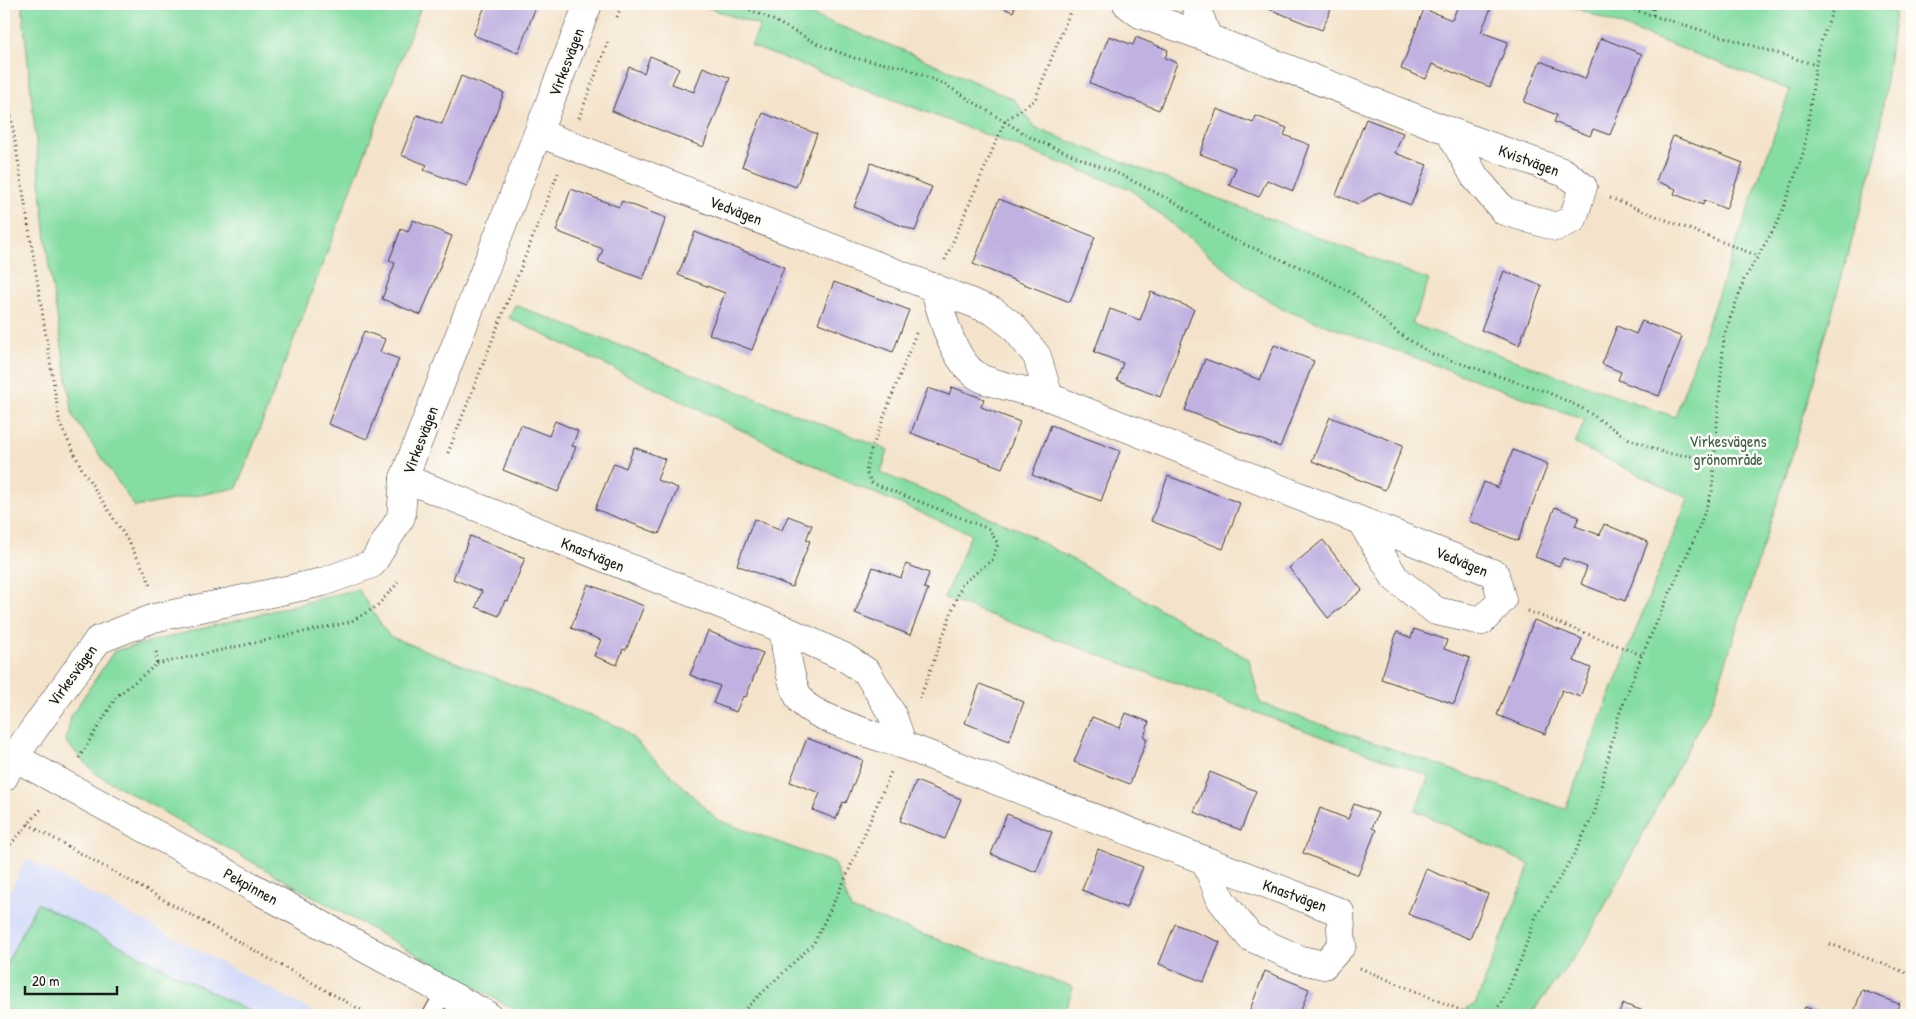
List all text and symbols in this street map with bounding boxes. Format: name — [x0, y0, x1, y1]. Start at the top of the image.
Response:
street label: Virkesvägen — [543, 25, 589, 99]
street label: Kvistvägen — [1495, 139, 1563, 181]
street label: Vedvägen — [706, 190, 766, 230]
street label: Virkesvägen — [397, 403, 443, 477]
park label: Virkesvägens grönområde — [1689, 430, 1767, 470]
street label: Knastvägen — [558, 531, 628, 577]
street label: Vedvägen — [1432, 540, 1492, 582]
street label: Virkesvägen — [42, 640, 102, 710]
street label: Pekpinnen — [220, 862, 282, 910]
street label: Knastvägen — [1260, 873, 1330, 917]
scale bar — [25, 964, 118, 996]
text: 20 m — [32, 970, 59, 991]

